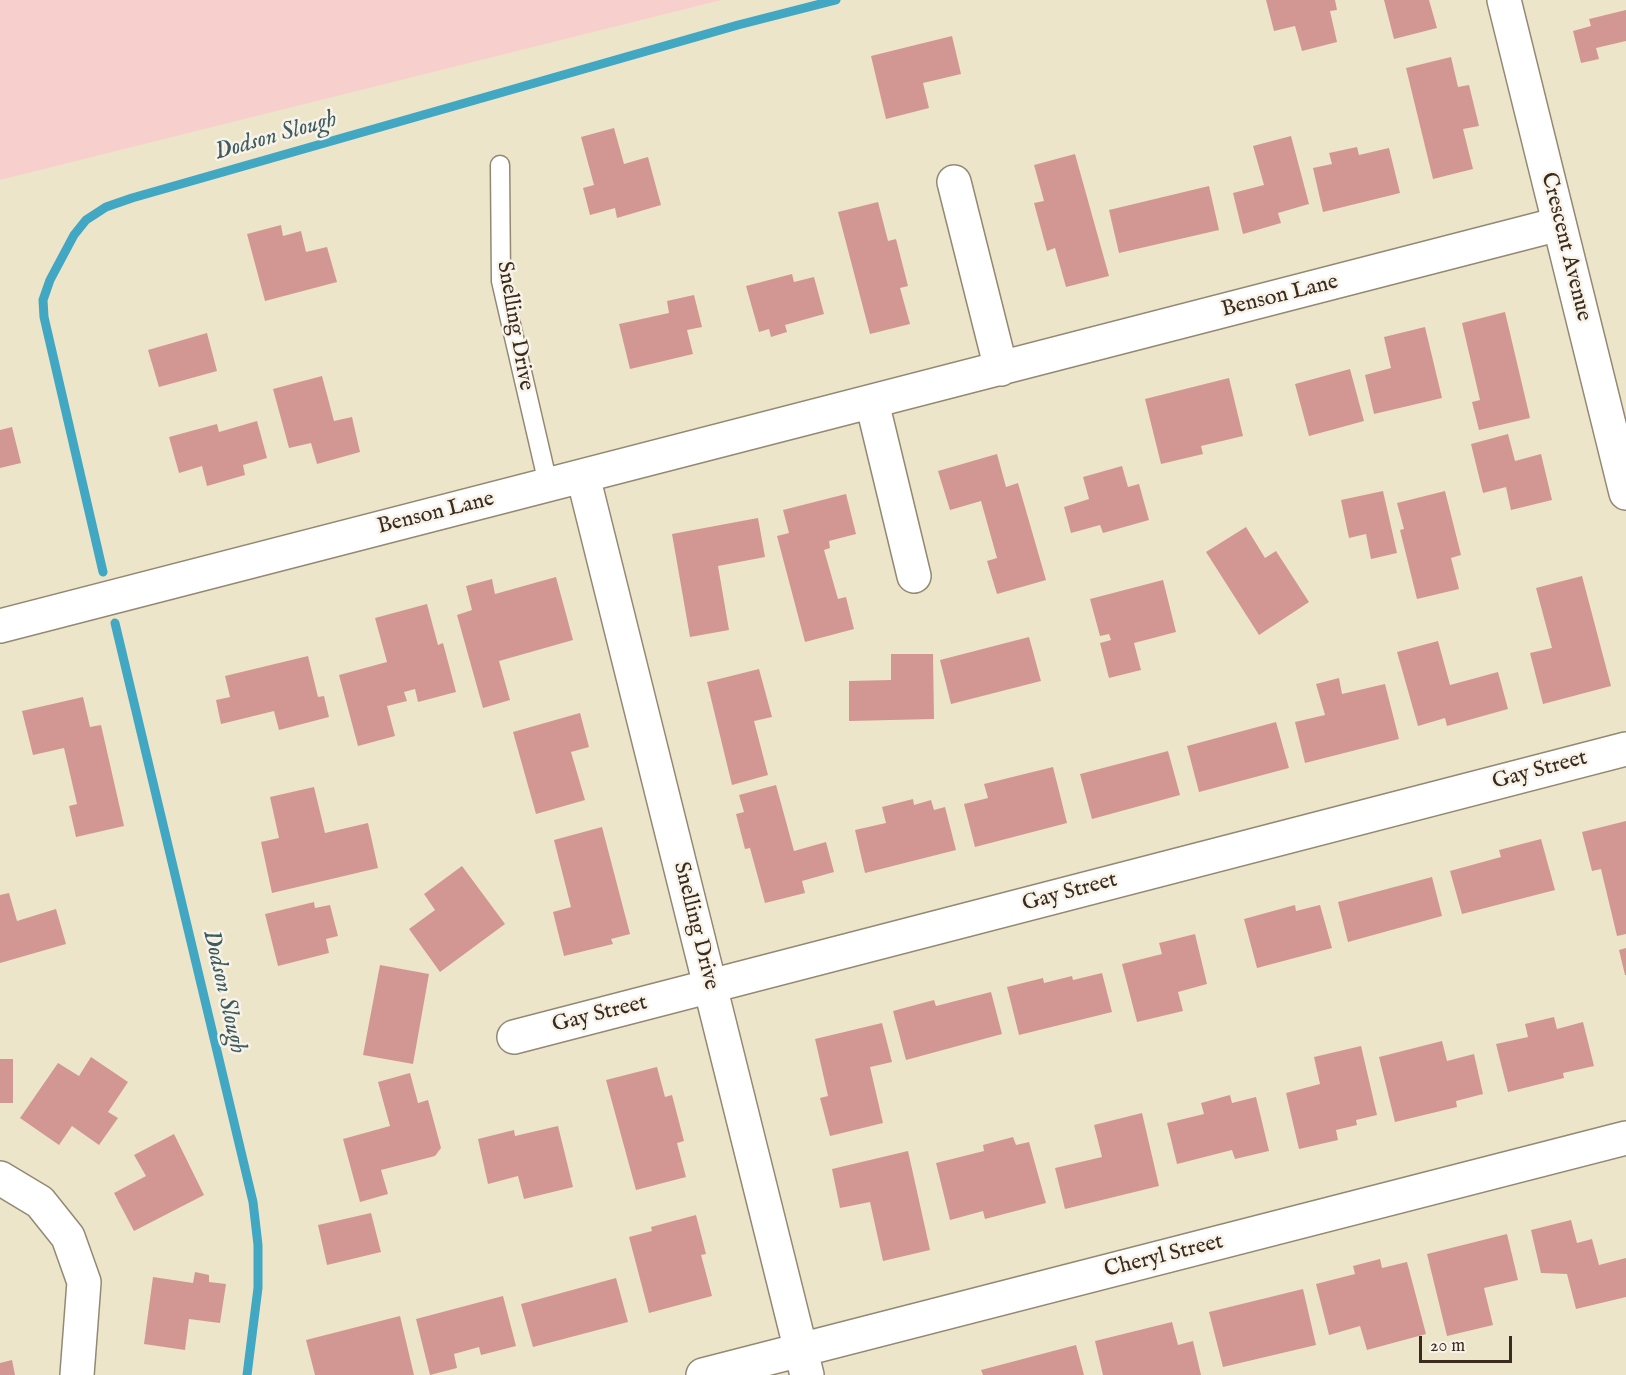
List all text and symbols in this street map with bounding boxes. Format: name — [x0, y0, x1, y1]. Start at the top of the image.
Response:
water label: Dodson Slough — [212, 106, 340, 168]
street label: Crescent Avenue — [1534, 170, 1596, 324]
street label: Snelling Drive — [490, 259, 538, 393]
street label: Benson Lane — [1219, 270, 1341, 324]
street label: Benson Lane — [375, 487, 497, 541]
street label: Gay Street — [1490, 746, 1590, 796]
street label: Snelling Drive — [666, 859, 724, 993]
street label: Gay Street — [1020, 868, 1120, 918]
water label: Dodson Slough — [195, 927, 251, 1057]
street label: Gay Street — [550, 990, 650, 1040]
street label: Cheryl Street — [1102, 1229, 1226, 1285]
scale bar — [1422, 1324, 1515, 1362]
text: 20 m — [1430, 1335, 1465, 1358]

